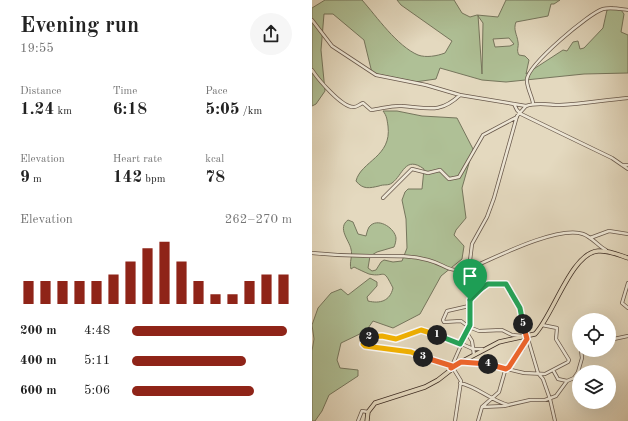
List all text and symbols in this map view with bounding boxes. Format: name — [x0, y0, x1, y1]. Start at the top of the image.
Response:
button: share — [250, 13, 292, 55]
text: Evening run — [20, 15, 139, 37]
text: 19:55 — [20, 42, 54, 55]
text: Distance — [20, 86, 61, 97]
text: Time — [113, 86, 137, 97]
text: Pace — [205, 86, 228, 97]
text: 1.24 — [20, 101, 54, 118]
text: 6:18 — [113, 101, 147, 118]
text: 5:05 — [205, 101, 240, 118]
text: km — [54, 106, 72, 117]
text: /km — [240, 106, 262, 117]
text: Elevation — [20, 154, 65, 165]
text: Heart rate — [113, 154, 162, 165]
text: kcal — [205, 154, 224, 165]
text: 9 — [20, 169, 30, 186]
text: 142 — [113, 169, 142, 186]
text: 78 — [205, 169, 225, 186]
text: m — [30, 174, 42, 185]
text: bpm — [142, 174, 165, 185]
text: Elevation — [20, 213, 73, 226]
text: 262–270 m — [225, 213, 292, 226]
pin — [453, 259, 487, 300]
icon: arrive — [459, 265, 481, 287]
map controls — [572, 313, 616, 409]
button: locate — [572, 313, 616, 357]
pin: 5 — [513, 314, 533, 334]
text: 5 — [520, 318, 526, 329]
text: 200 m — [20, 324, 57, 337]
text: 4:48 — [84, 324, 110, 337]
pin: 1 — [427, 325, 447, 345]
pin: 2 — [359, 327, 379, 347]
text: 1 — [434, 329, 440, 340]
text: 2 — [366, 331, 372, 342]
pin: 3 — [413, 347, 433, 367]
text: 3 — [420, 351, 426, 362]
text: 400 m — [20, 354, 57, 367]
text: 5:11 — [84, 354, 110, 367]
pin: 4 — [478, 354, 498, 374]
text: 4 — [485, 358, 491, 369]
button: layers — [572, 365, 616, 409]
text: 600 m — [20, 384, 57, 397]
text: 5:06 — [84, 384, 110, 397]

